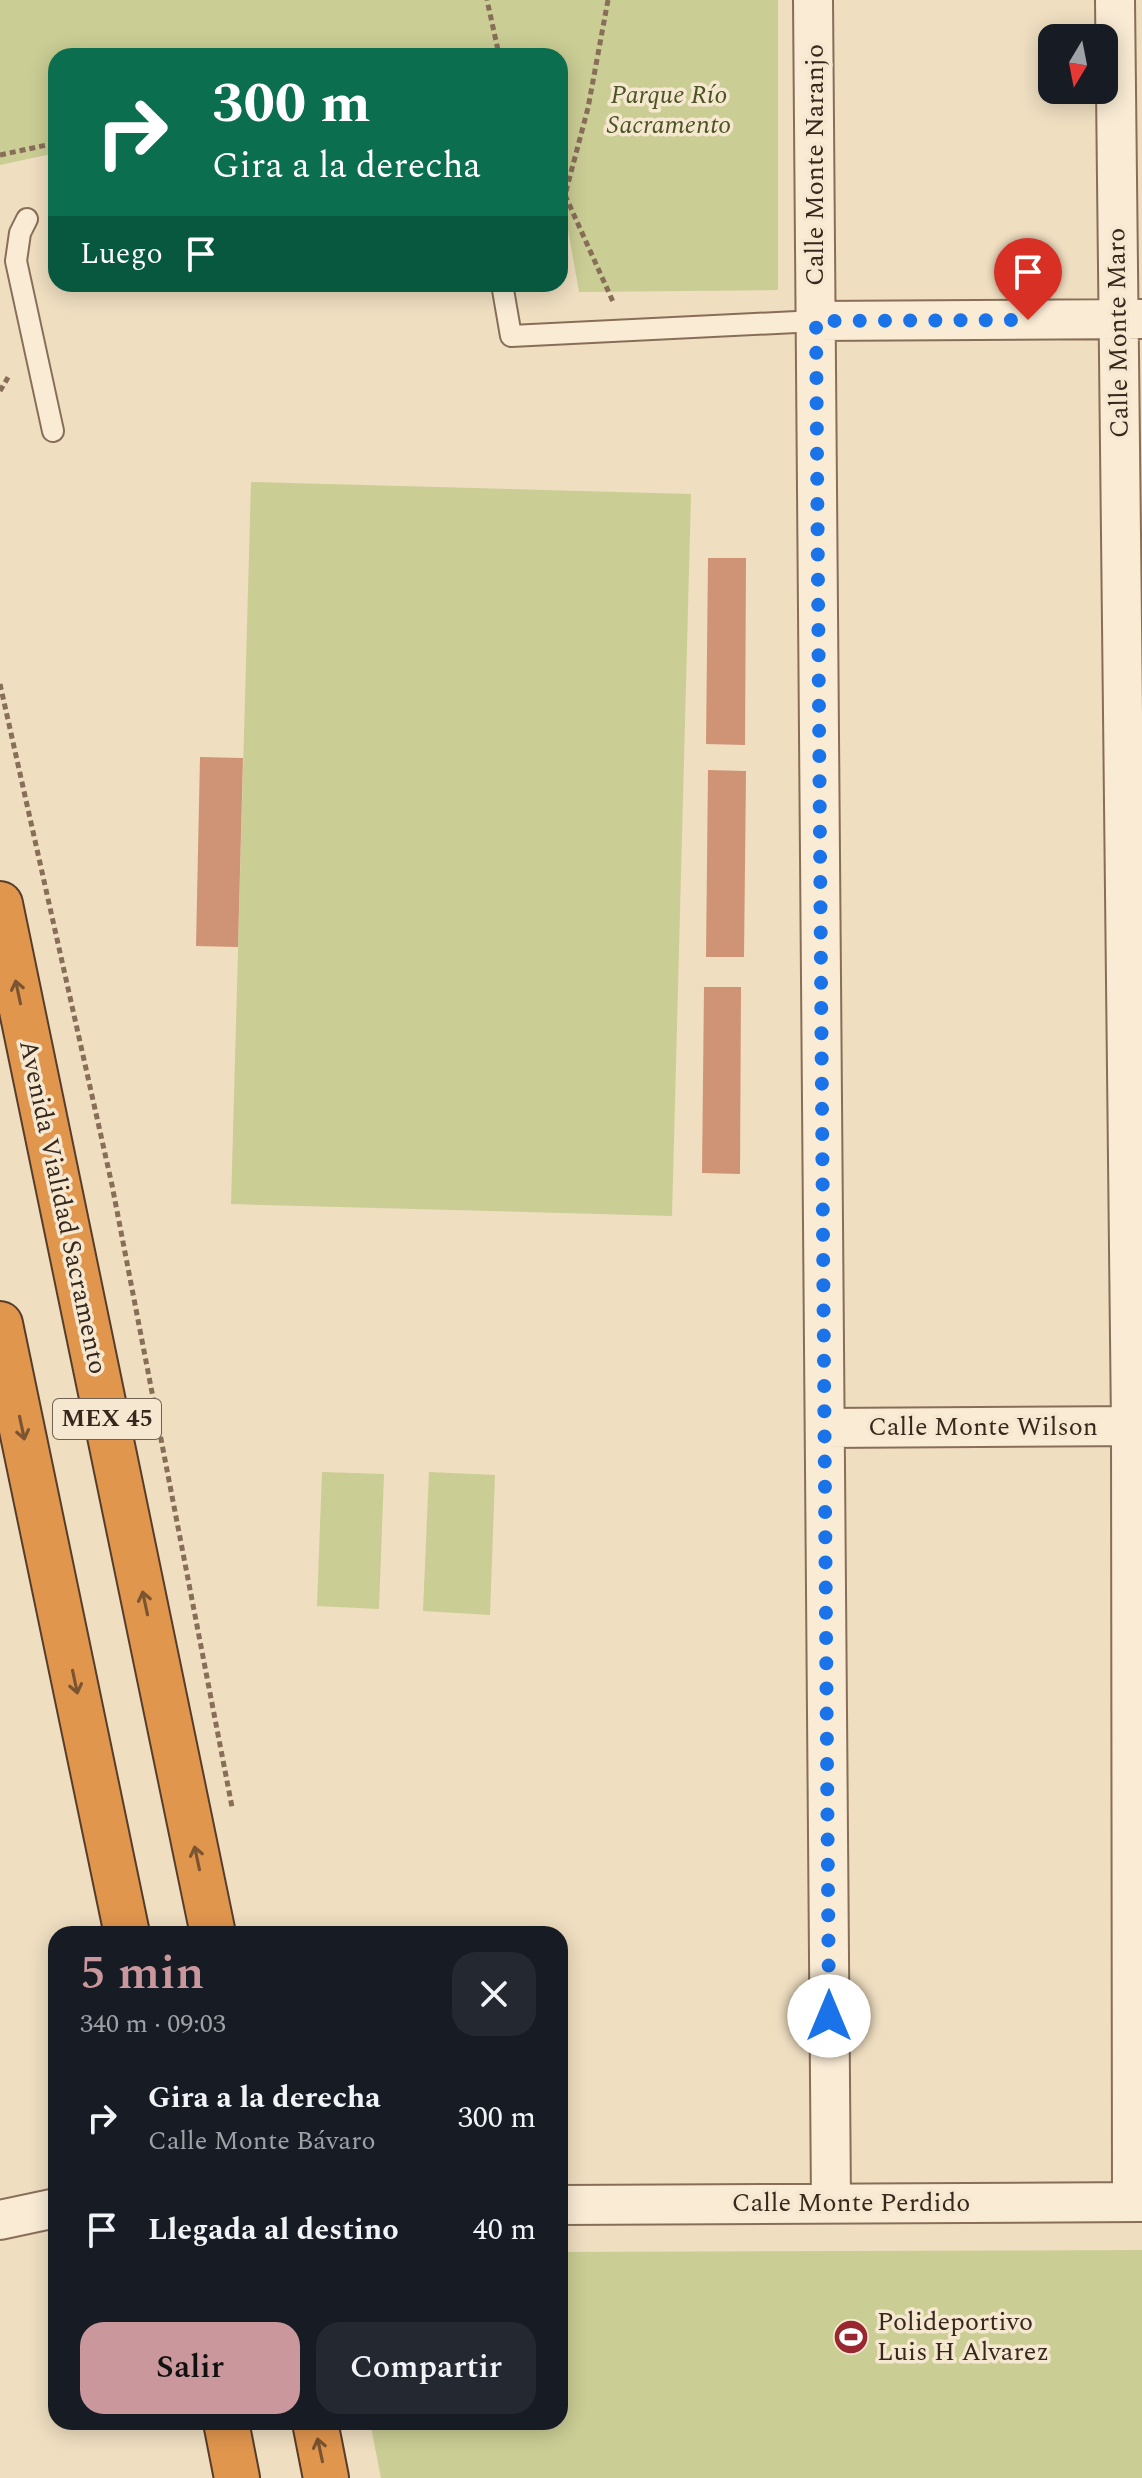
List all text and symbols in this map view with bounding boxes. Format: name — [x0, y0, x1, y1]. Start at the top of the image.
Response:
north arrow — [1038, 24, 1118, 104]
map controls — [1038, 24, 1118, 104]
street label: Calle Monte Naranjo — [795, 44, 835, 286]
text: 300 m — [212, 62, 371, 147]
park label: Parque Río Sacramento — [607, 75, 731, 145]
icon: right — [80, 80, 184, 184]
text: Gira a la derecha — [212, 139, 481, 194]
street label: Calle Monte Maro — [1096, 228, 1140, 438]
text: Luego — [80, 231, 163, 277]
icon: arrive — [179, 232, 223, 276]
pin — [994, 238, 1062, 320]
icon: arrive — [1006, 250, 1050, 294]
one-way arrow — [10, 980, 25, 1005]
street label: Avenida Vialidad Sacramento — [8, 1036, 118, 1378]
road number: MEX 45 — [53, 1399, 161, 1439]
street label: Calle Monte Wilson — [868, 1407, 1098, 1447]
one-way arrow — [15, 1414, 30, 1440]
one-way arrow — [136, 1591, 151, 1616]
one-way arrow — [68, 1669, 83, 1694]
one-way arrow — [189, 1845, 204, 1871]
text: 5 min — [80, 1937, 205, 2010]
button: close — [452, 1952, 536, 2036]
position arrow — [787, 1974, 871, 2058]
text: 340 m · 09:03 — [80, 2004, 226, 2044]
text: Gira a la derecha — [148, 2075, 381, 2121]
text: 300 m — [458, 2095, 536, 2141]
icon: right — [80, 2096, 124, 2140]
text: Calle Monte Bávaro — [148, 2121, 376, 2161]
street label: Calle Monte Perdido — [732, 2183, 970, 2223]
text: Llegada al destino — [148, 2207, 399, 2253]
text: 40 m — [473, 2207, 536, 2253]
icon: arrive — [80, 2208, 124, 2252]
place label: Polideportivo Luis H Alvarez — [877, 2302, 1049, 2372]
sports icon: Polideportivo Luis H Alvarez — [832, 2318, 870, 2356]
button: Salir — [80, 2322, 300, 2414]
button: Compartir — [316, 2322, 536, 2414]
one-way arrow — [312, 2438, 327, 2463]

